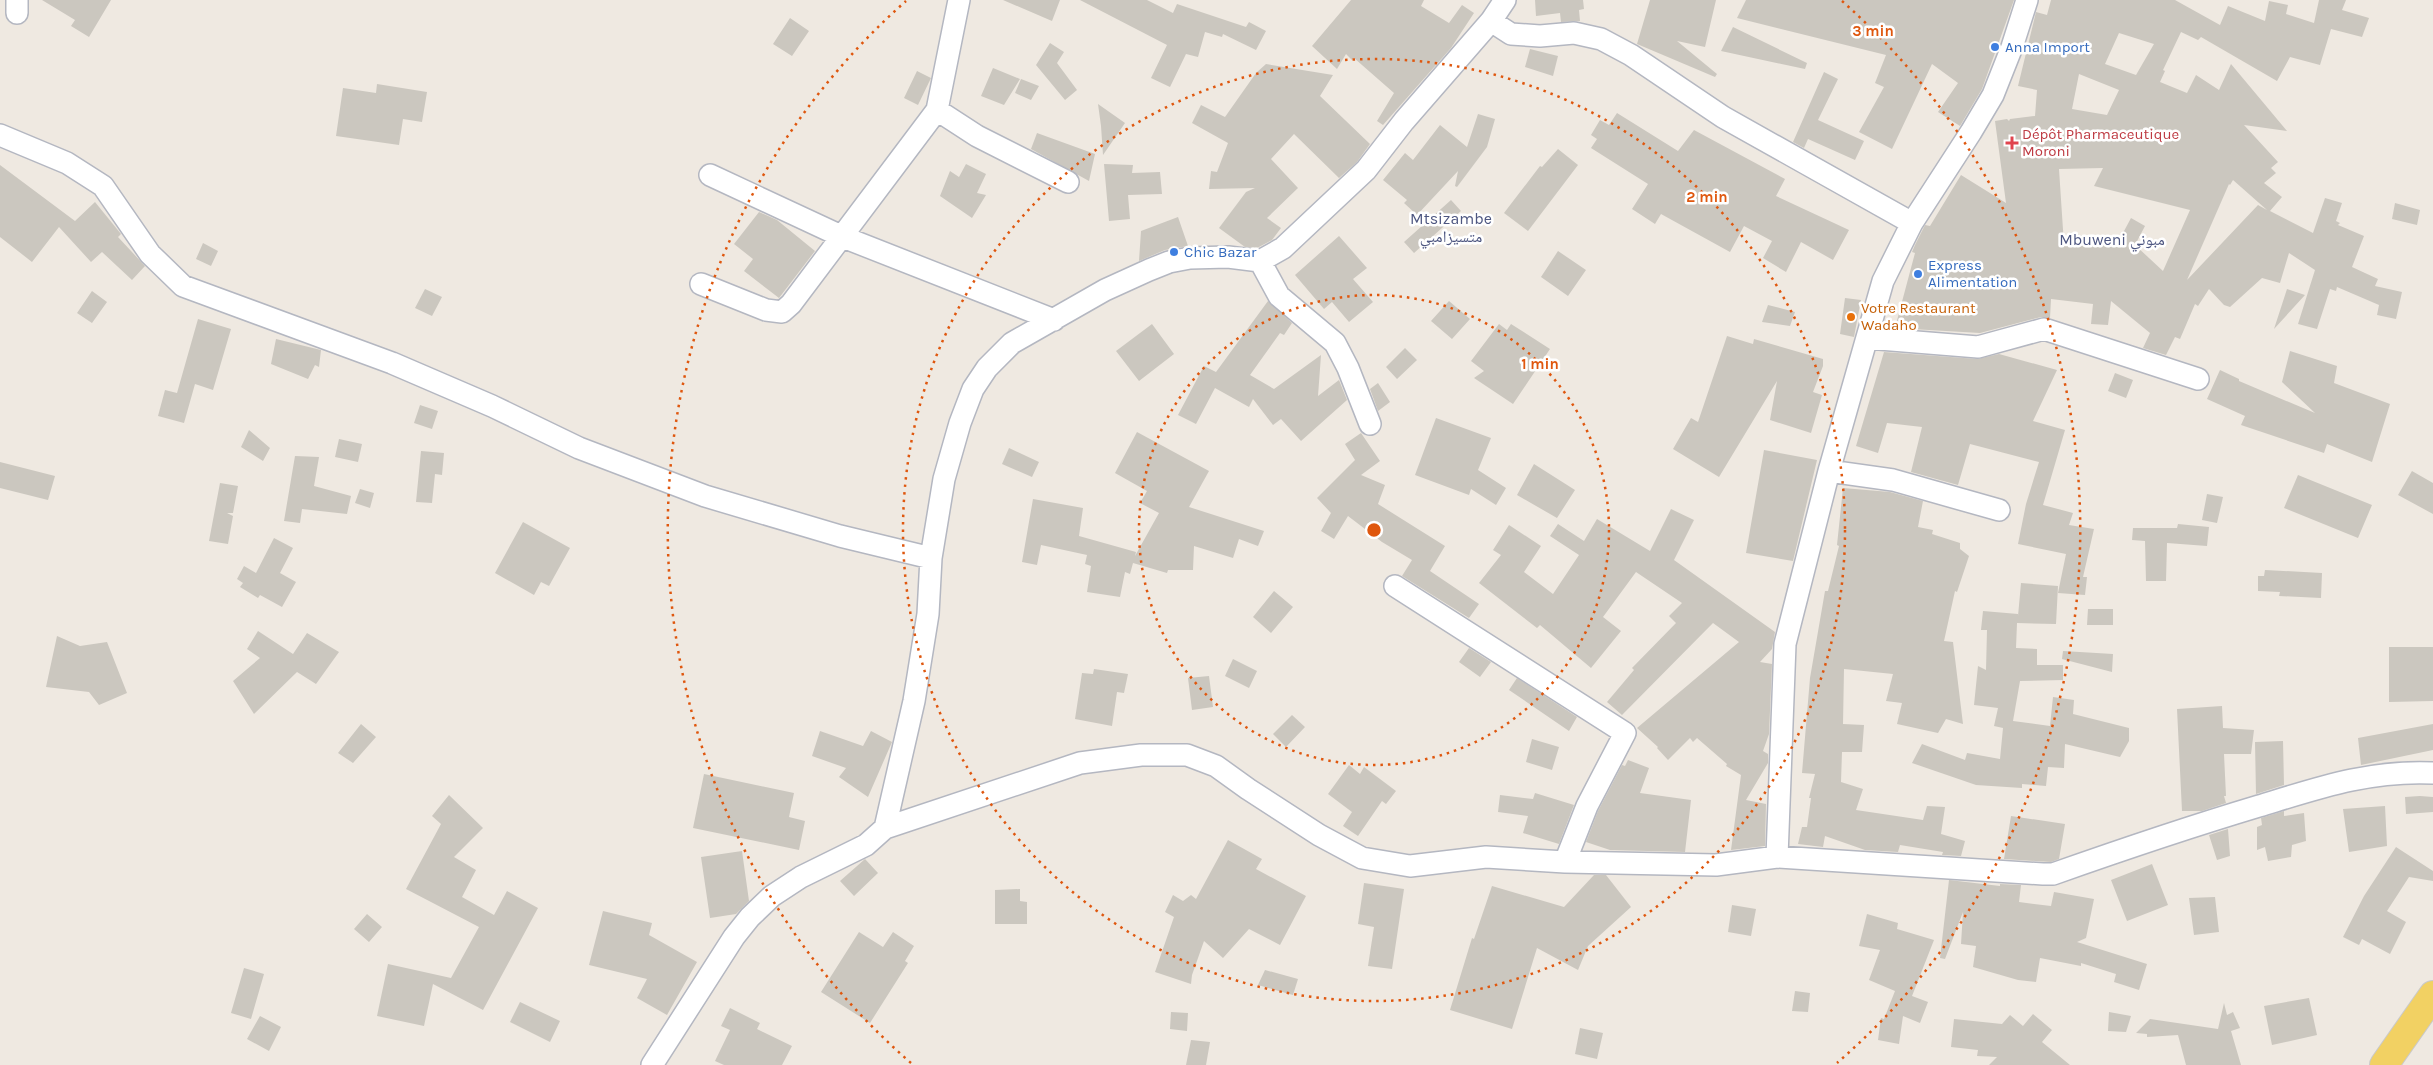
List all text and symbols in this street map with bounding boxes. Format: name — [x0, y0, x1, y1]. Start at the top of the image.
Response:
text: 3 min — [1852, 22, 1894, 40]
place label: Anna Import — [2005, 38, 2090, 56]
marker: Anna Import — [1989, 41, 2001, 53]
place label: Dépôt Pharmaceutique Moroni — [2022, 125, 2179, 160]
marker: Dépôt Pharmaceutique Moroni — [2006, 137, 2018, 149]
text: 2 min — [1686, 188, 1728, 206]
district label: Mtsizambe متسيزامبي — [1410, 209, 1492, 249]
district label: Mbuweni مبوني — [2059, 230, 2165, 252]
place label: Chic Bazar — [1184, 243, 1257, 261]
marker: Chic Bazar — [1168, 246, 1180, 258]
place label: Express Alimentation — [1928, 256, 2017, 291]
marker: Express Alimentation — [1912, 268, 1924, 280]
place label: Votre Restaurant Wadaho — [1861, 299, 1976, 334]
marker: Votre Restaurant Wadaho — [1845, 311, 1857, 323]
text: 1 min — [1521, 355, 1559, 373]
centre of rings — [1365, 521, 1383, 539]

